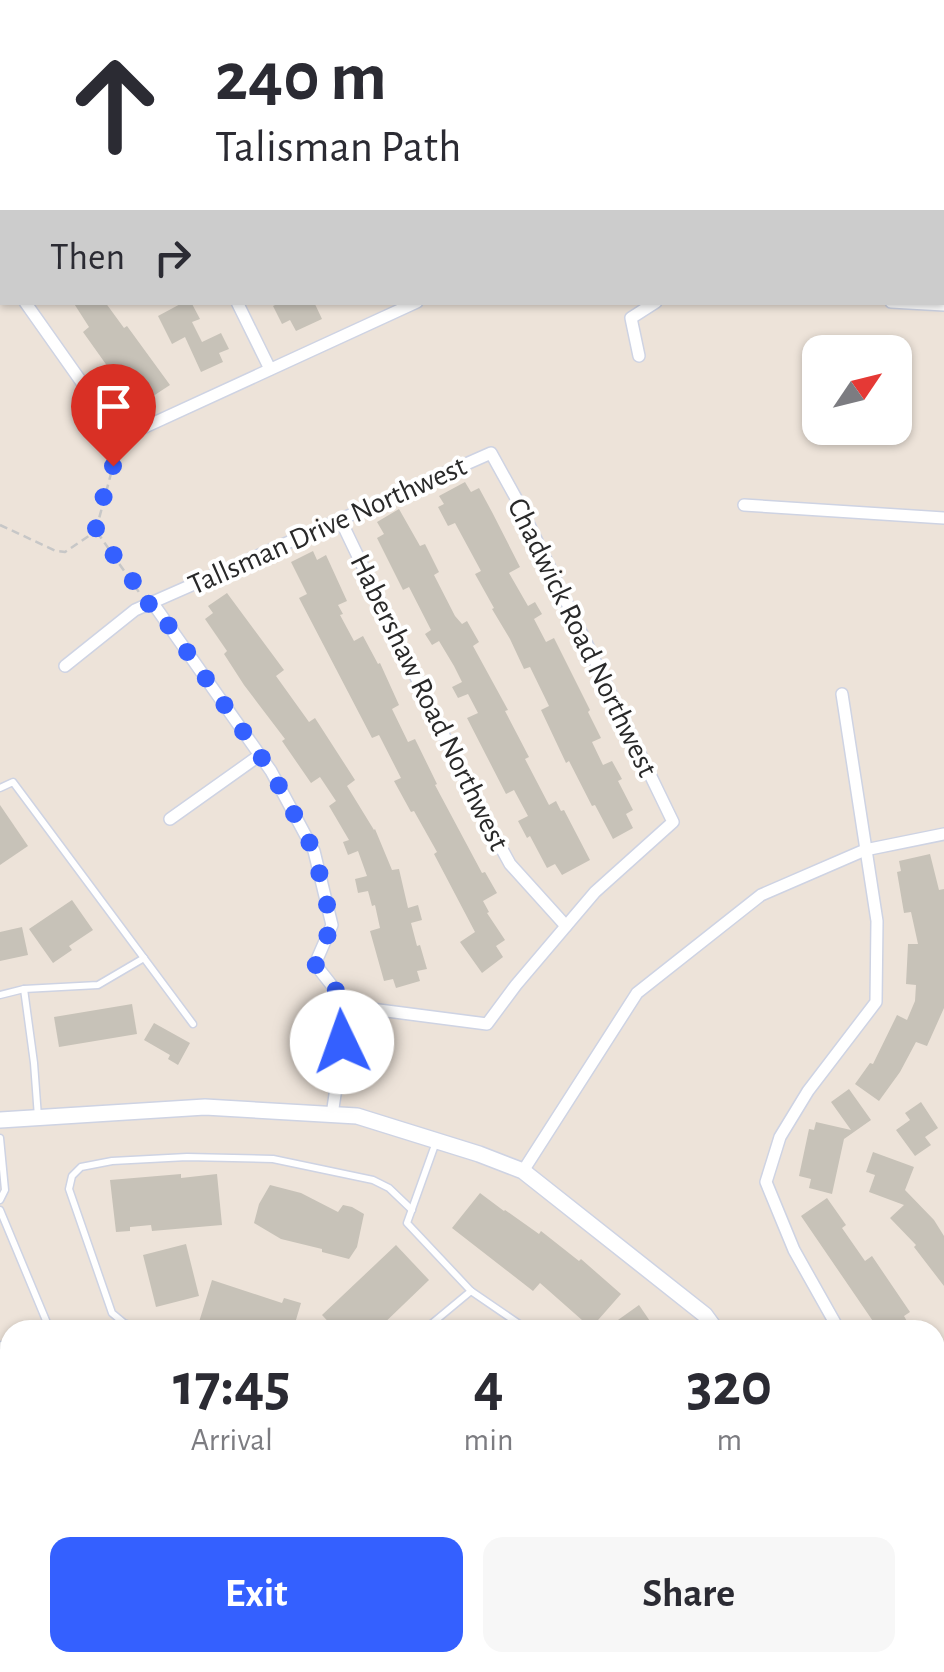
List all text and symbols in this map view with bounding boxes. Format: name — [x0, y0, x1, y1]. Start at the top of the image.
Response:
icon: ahead — [50, 40, 180, 170]
text: 240 m — [215, 43, 387, 113]
text: Talisman Path — [215, 125, 461, 170]
icon: right — [145, 230, 200, 285]
text: Then — [50, 239, 125, 277]
north arrow — [802, 335, 912, 445]
map controls — [802, 335, 912, 445]
pin — [71, 364, 156, 467]
icon: arrive — [86, 379, 141, 434]
street label: Tallsman Drive Northwest — [184, 451, 471, 601]
street label: Chadwick Road Northwest — [502, 493, 663, 782]
street label: Habershaw Road Northwest — [344, 550, 514, 856]
position arrow — [290, 990, 394, 1094]
text: 17:45 — [173, 1356, 290, 1416]
text: 4 — [473, 1356, 504, 1416]
text: 320 — [687, 1356, 772, 1416]
text: Arrival — [191, 1424, 273, 1456]
text: min — [464, 1424, 513, 1456]
text: m — [716, 1424, 742, 1456]
button: Exit — [50, 1537, 463, 1652]
button: Share — [483, 1537, 895, 1652]

